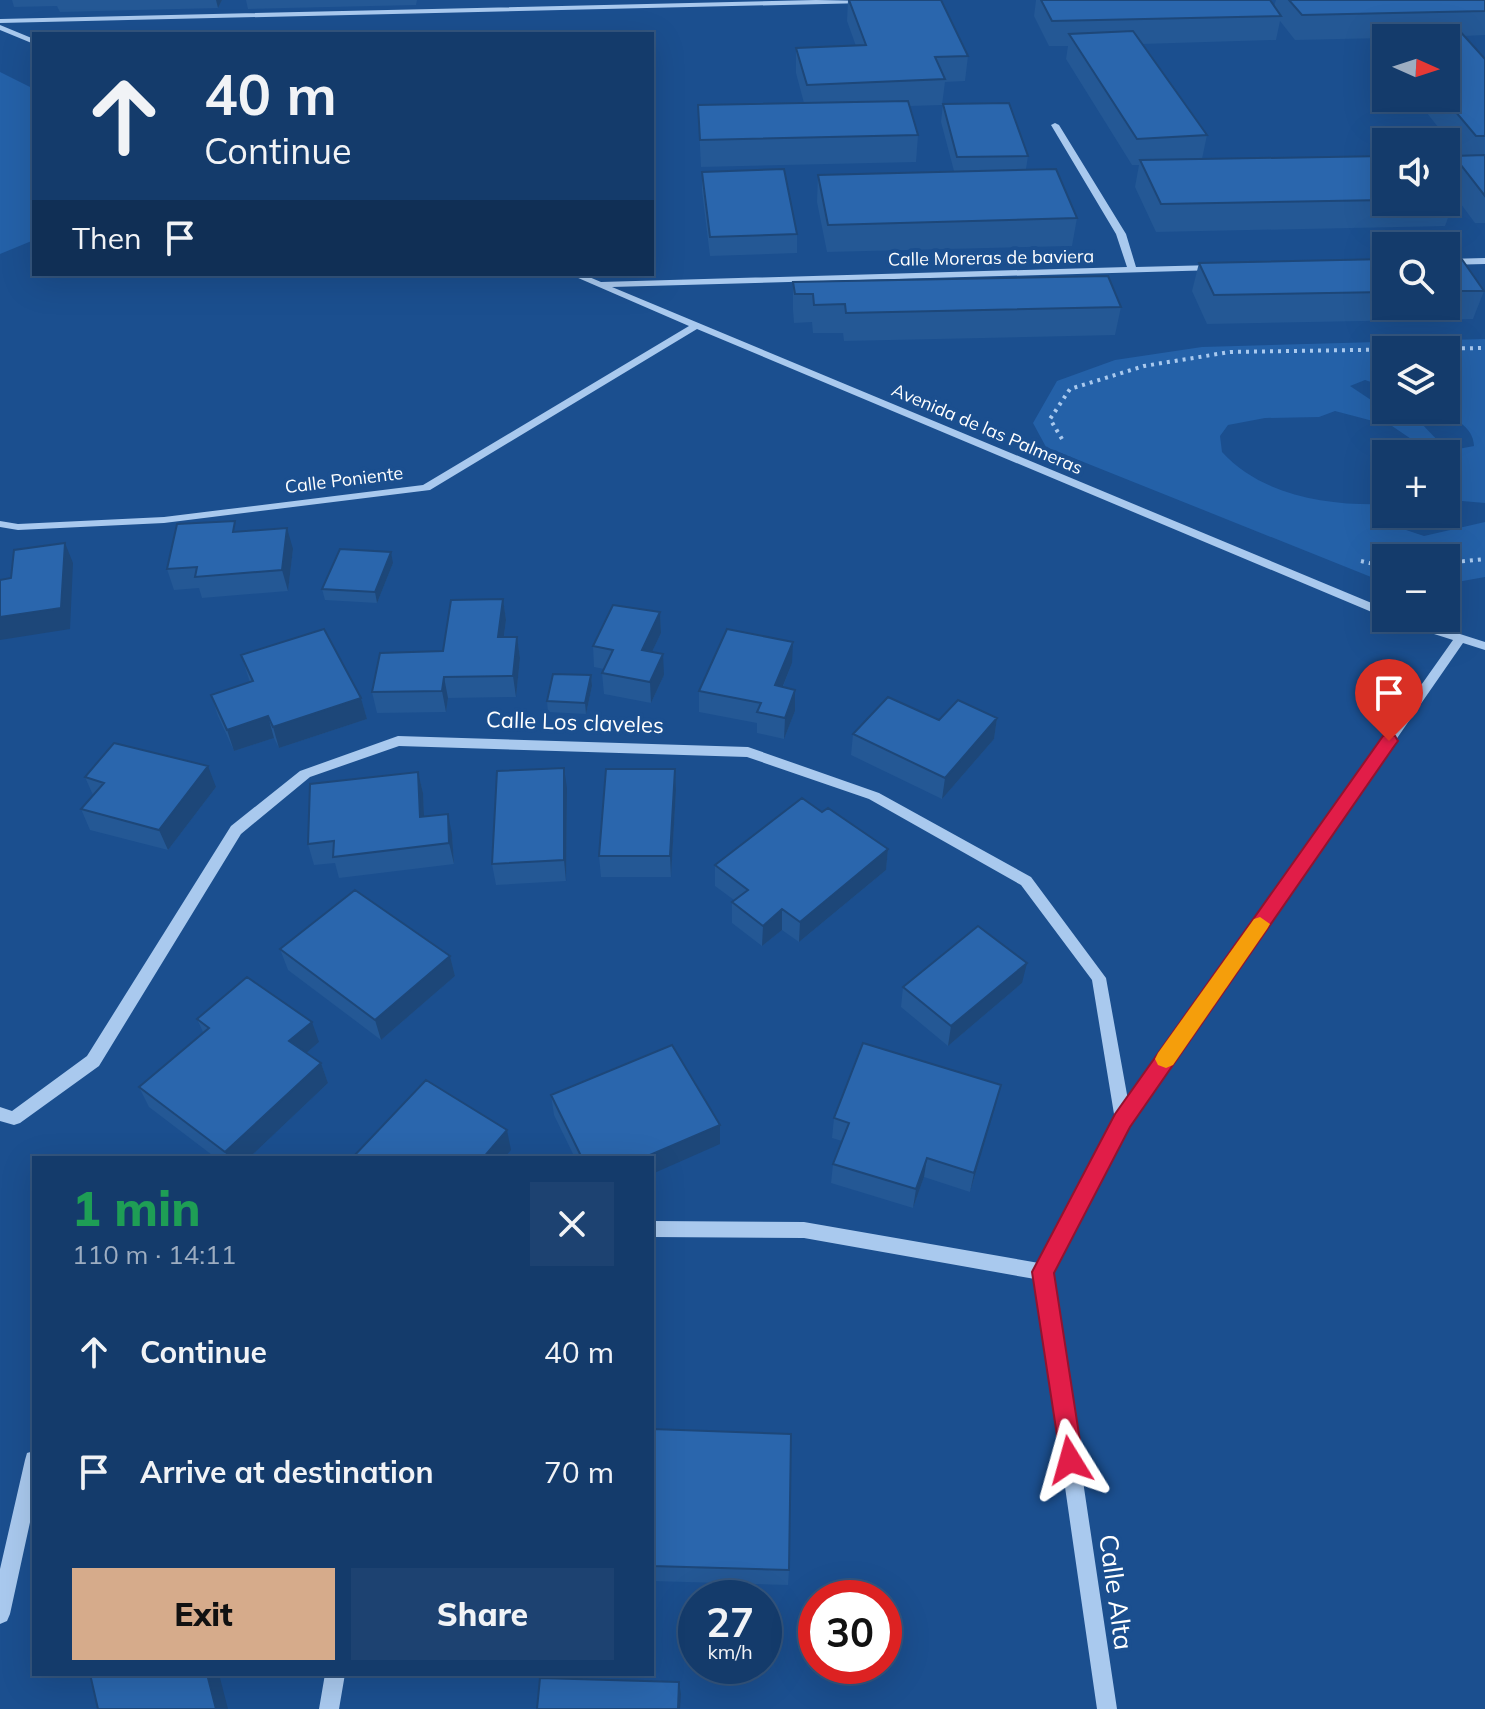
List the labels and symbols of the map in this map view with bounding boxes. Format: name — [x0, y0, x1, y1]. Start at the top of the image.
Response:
north arrow — [1372, 24, 1460, 112]
street label: Calle Moreras de baviera — [888, 244, 1094, 271]
street label: Avenida de las Palmeras — [888, 378, 1086, 479]
street label: Calle Poniente — [284, 461, 404, 498]
pin — [1355, 659, 1423, 741]
street label: Calle Los claveles — [486, 705, 664, 739]
position arrow — [1028, 1418, 1112, 1502]
street label: Calle Alta — [1092, 1532, 1141, 1652]
speed limit sign: 30 — [798, 1580, 902, 1684]

